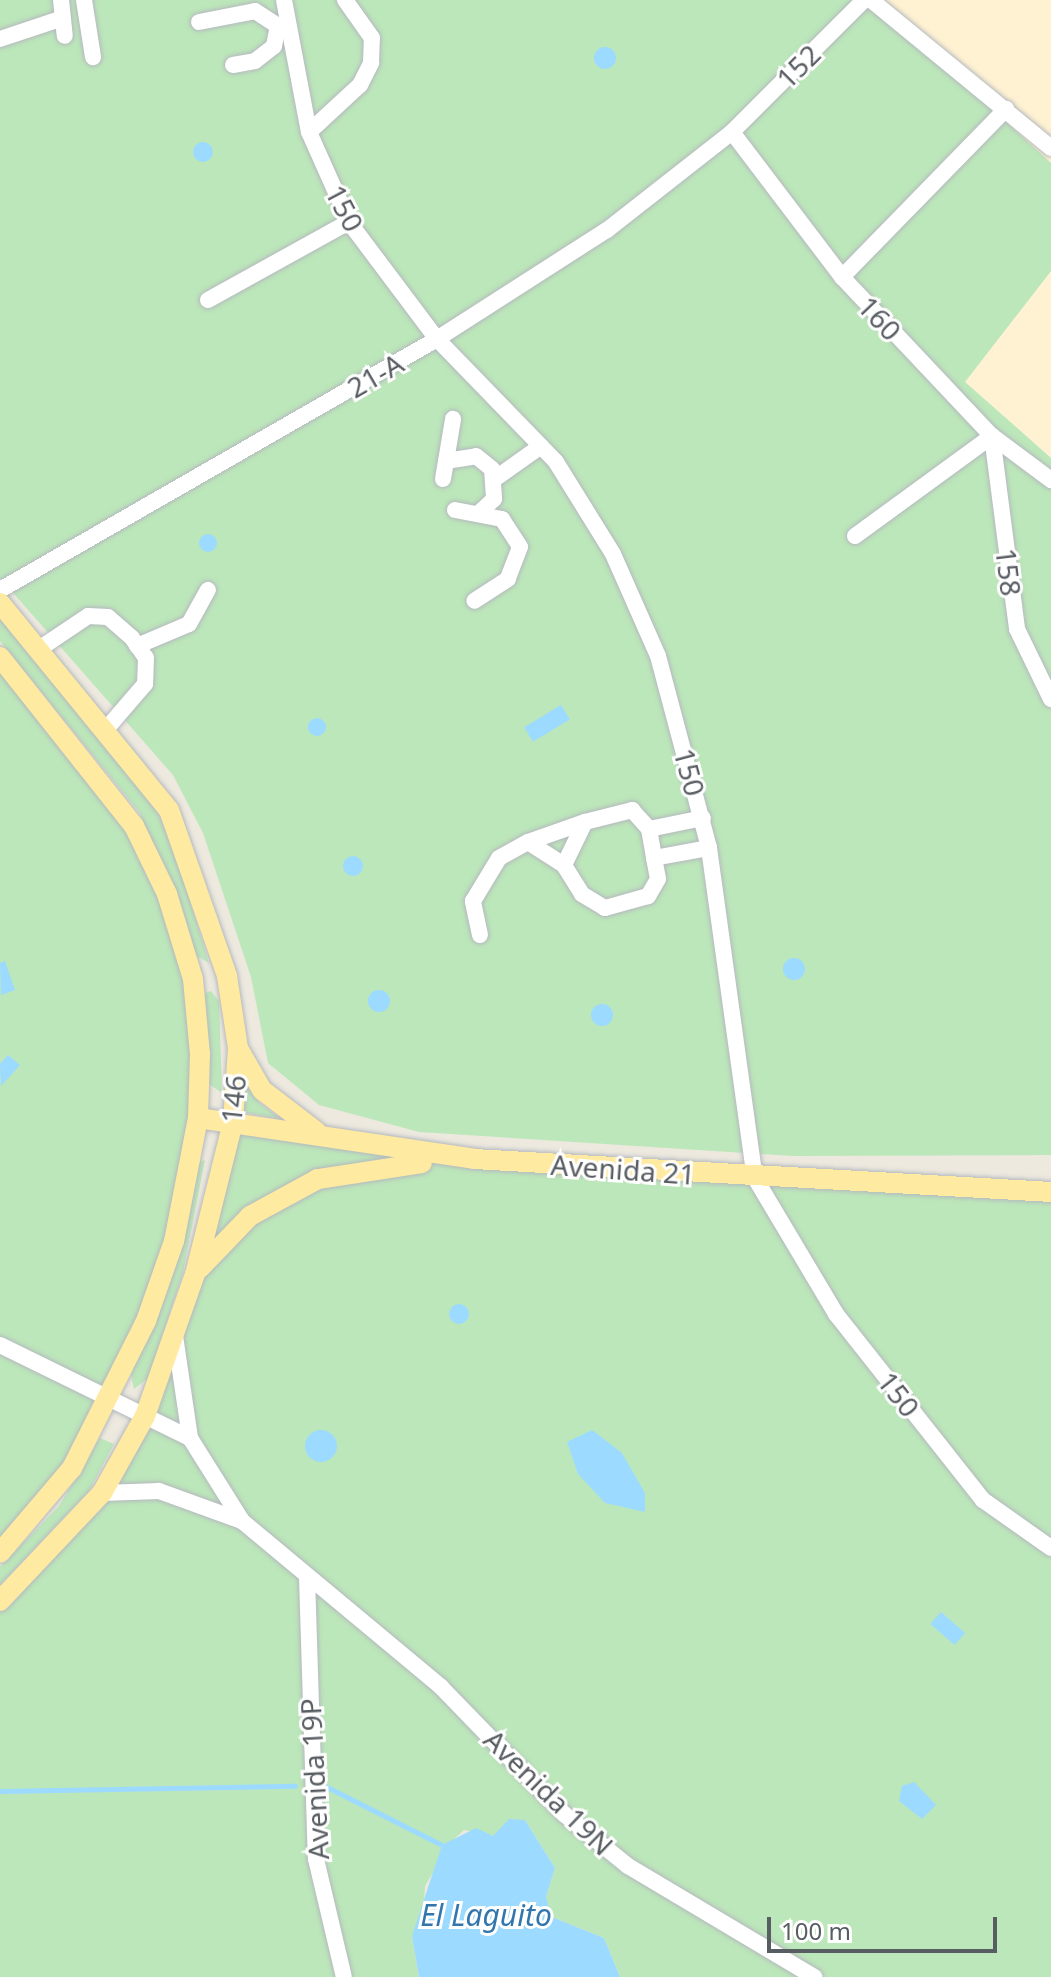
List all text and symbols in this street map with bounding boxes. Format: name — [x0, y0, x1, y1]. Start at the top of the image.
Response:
street label: 152 — [769, 37, 827, 95]
street label: 150 — [319, 179, 371, 237]
street label: 160 — [851, 289, 909, 347]
street label: 21-A — [341, 346, 409, 404]
street label: 158 — [989, 546, 1029, 598]
street label: 150 — [668, 744, 712, 800]
street label: 146 — [214, 1073, 252, 1125]
street label: Avenida 21 — [550, 1147, 696, 1191]
street label: 150 — [871, 1365, 927, 1423]
street label: Avenida 19P — [293, 1697, 335, 1861]
street label: Avenida 19N — [478, 1722, 620, 1862]
water label: El Laguito — [420, 1897, 552, 1933]
scale bar — [771, 1901, 1001, 1951]
text: 100 m — [781, 1914, 851, 1947]

